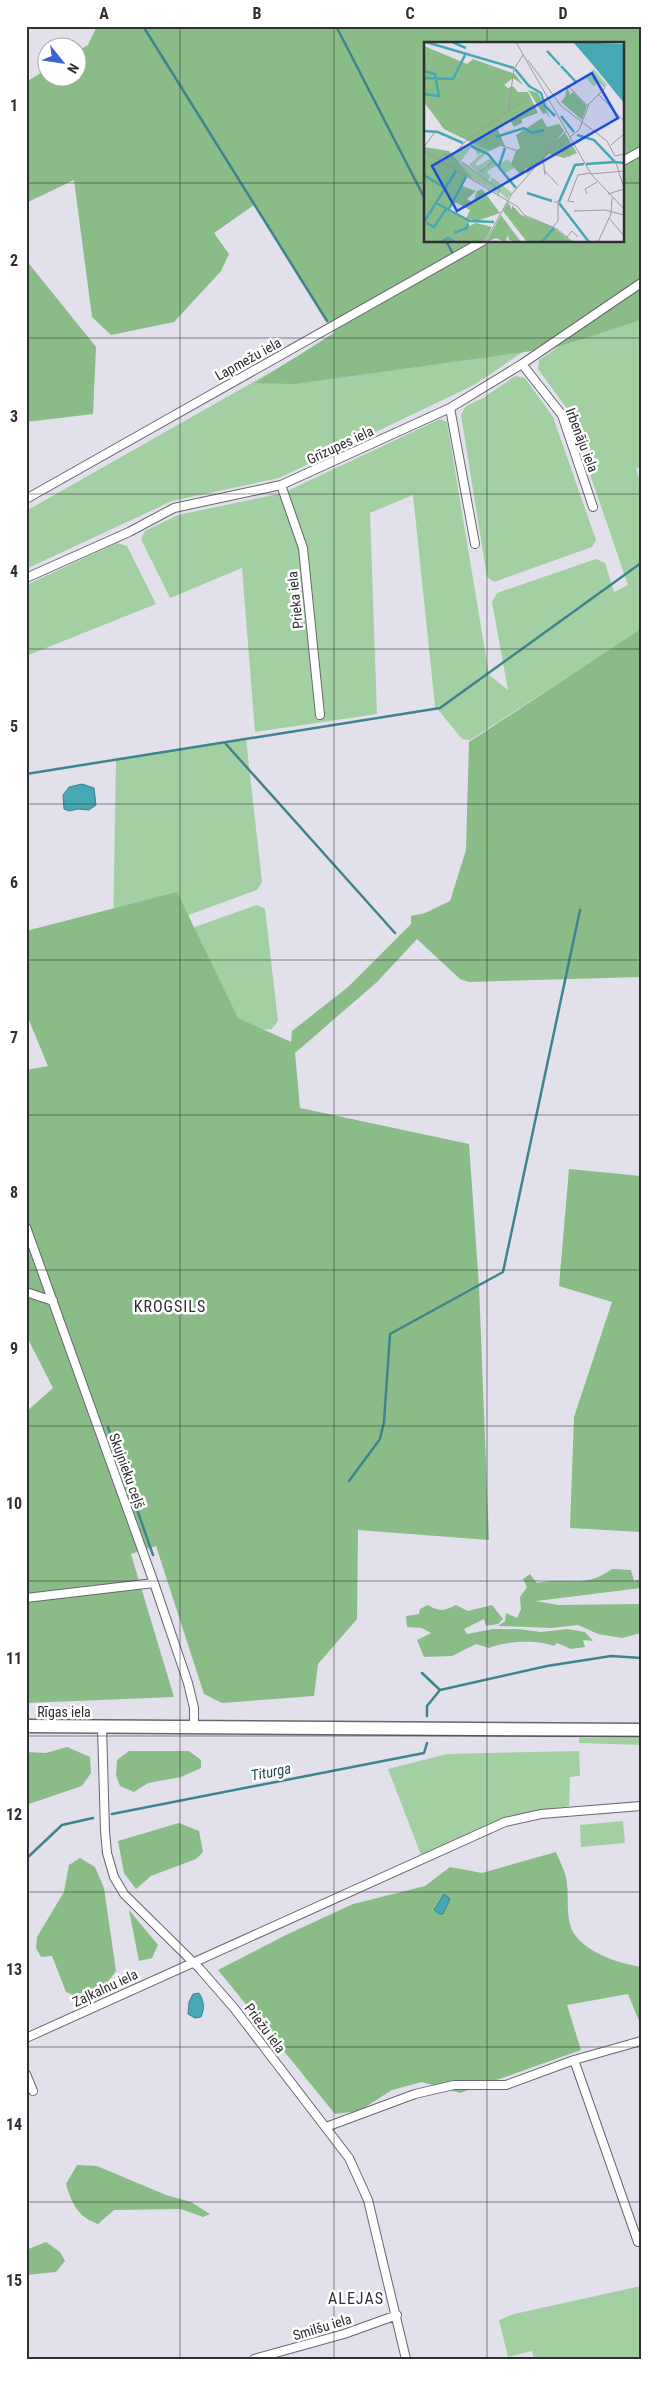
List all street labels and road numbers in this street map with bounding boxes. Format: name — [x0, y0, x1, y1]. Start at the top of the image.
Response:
street label: Lapmežu iela — [212, 334, 284, 384]
street label: Irbenāju iela — [562, 406, 602, 474]
street label: Grīzupes iela — [304, 423, 376, 467]
street label: Prieka iela — [284, 570, 306, 630]
street label: Skujnieku ceļš — [105, 1431, 148, 1511]
street label: Rīgas iela — [37, 1704, 91, 1720]
street label: Zaļkalnu iela — [70, 1966, 140, 2011]
street label: Priežu iela — [241, 2000, 289, 2056]
street label: Smilšu iela — [291, 2311, 353, 2343]

